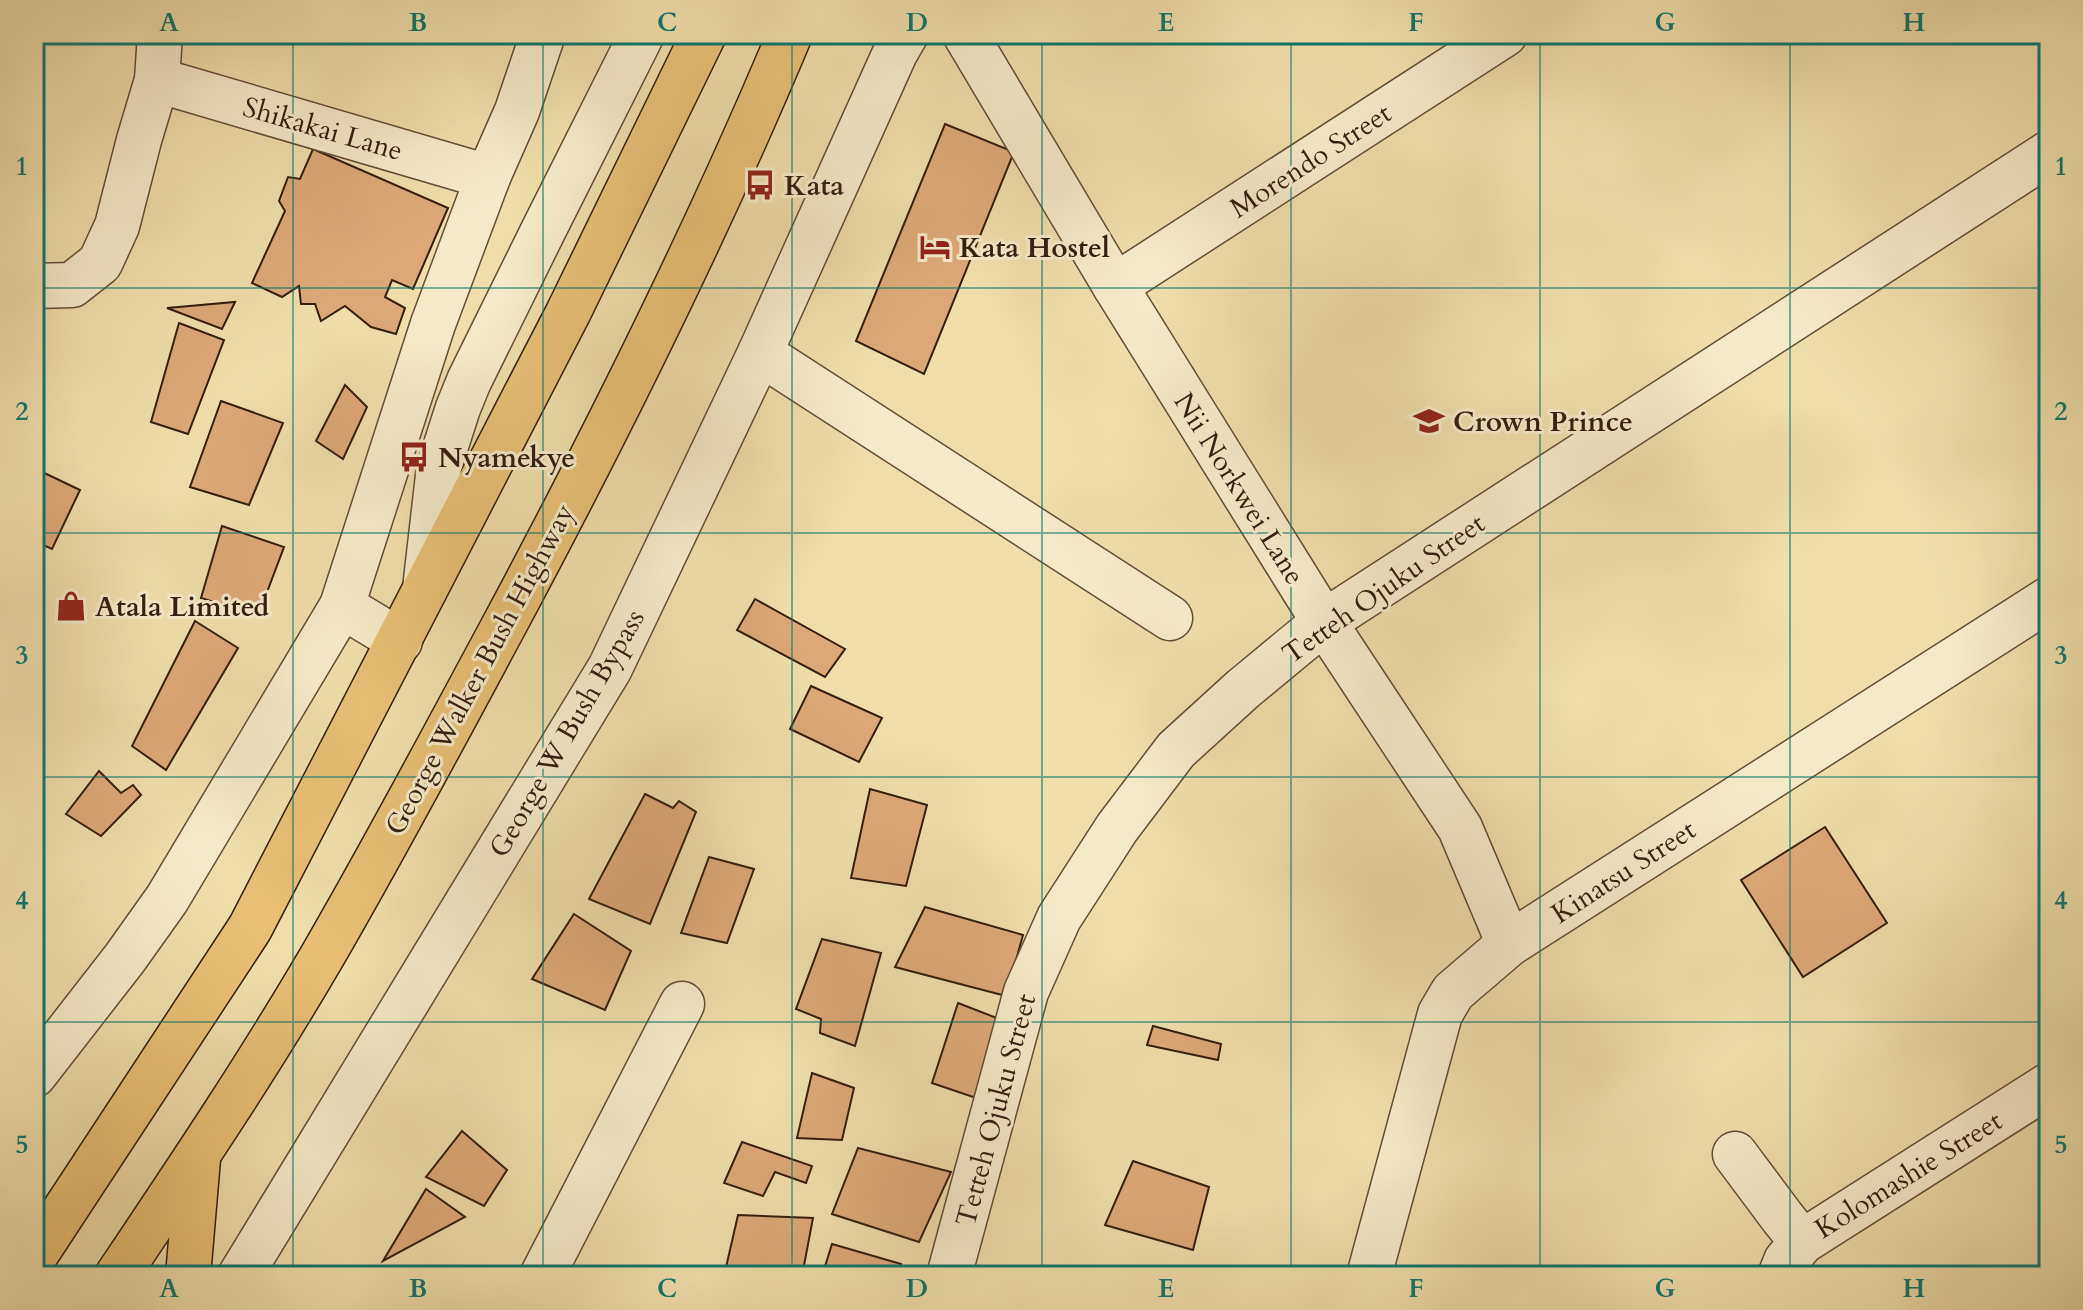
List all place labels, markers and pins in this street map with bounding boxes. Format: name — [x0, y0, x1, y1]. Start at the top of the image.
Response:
place label: Kata — [784, 167, 844, 205]
bus stop icon: Kata — [743, 168, 777, 202]
place label: Kata Hostel — [959, 229, 1110, 267]
hotel icon: Kata Hostel — [918, 230, 952, 264]
place label: Crown Prince — [1453, 403, 1633, 441]
school or university icon: Crown Prince — [1412, 404, 1446, 438]
place label: Nyamekye — [438, 439, 575, 477]
bus stop icon: Nyamekye — [397, 440, 431, 474]
place label: Atala Limited — [95, 588, 269, 626]
shop icon: Atala Limited — [54, 589, 88, 623]

